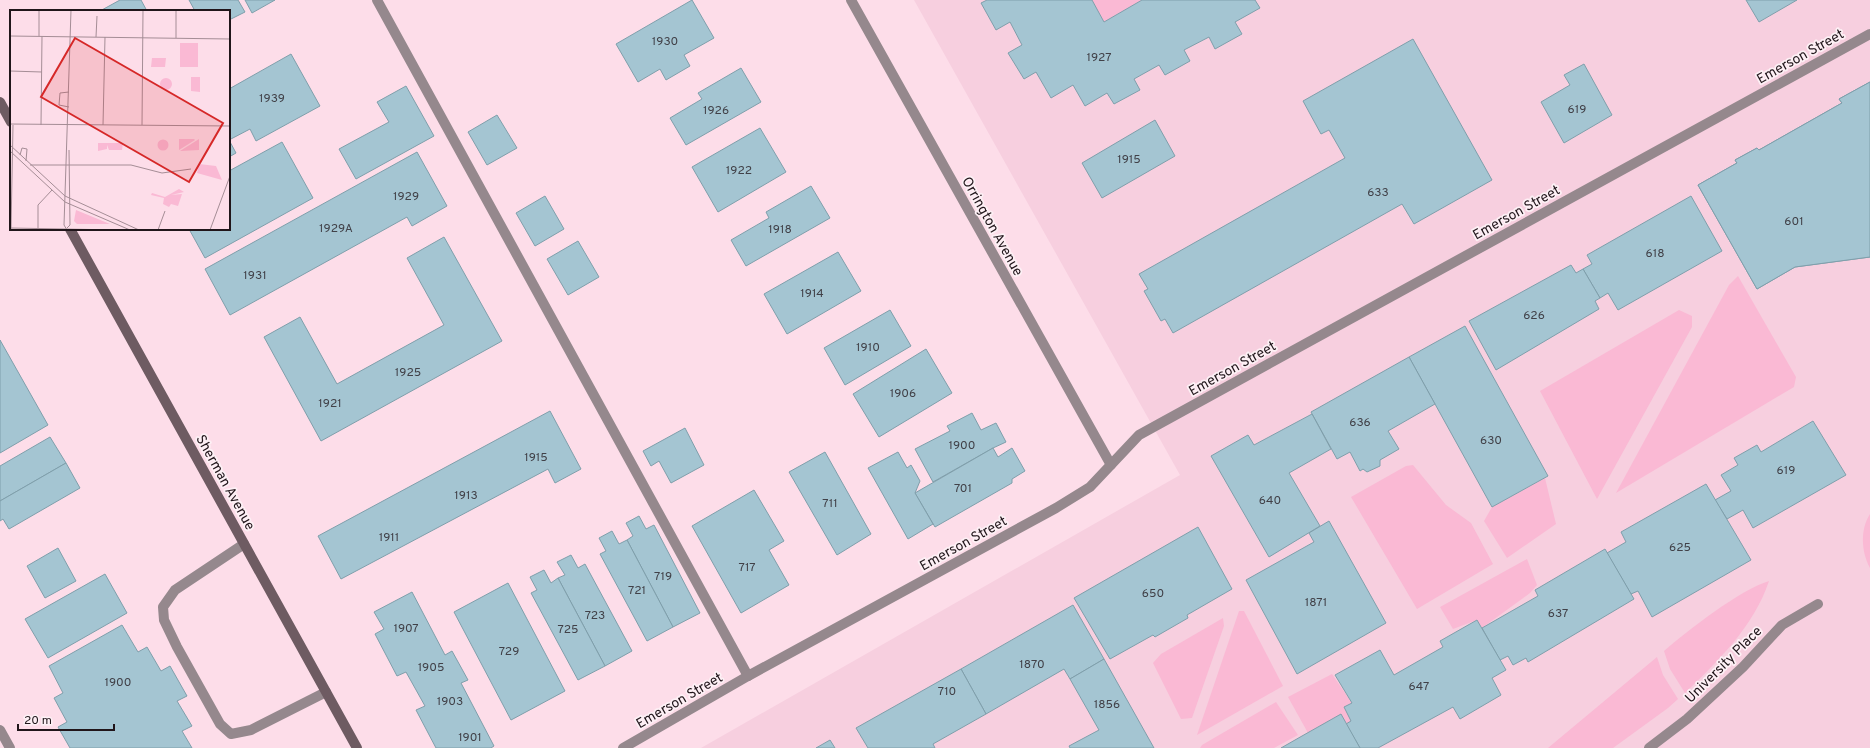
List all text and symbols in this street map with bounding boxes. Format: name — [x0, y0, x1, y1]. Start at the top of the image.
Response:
inset map — [10, 10, 230, 230]
street label: Emerson Street — [1754, 26, 1847, 88]
house number: 1930 — [652, 34, 678, 50]
house number: 1927 — [1086, 50, 1112, 66]
house number: 1939 — [259, 91, 285, 107]
house number: 619 — [1568, 102, 1586, 118]
house number: 1926 — [703, 103, 729, 119]
house number: 1915 — [1117, 152, 1141, 168]
house number: 1922 — [726, 163, 752, 179]
street label: Orrington Avenue — [957, 174, 1026, 279]
street label: Emerson Street — [1470, 182, 1563, 244]
house number: 633 — [1367, 185, 1389, 201]
house number: 1929 — [393, 189, 419, 205]
house number: 601 — [1784, 214, 1804, 230]
house number: 1929A — [319, 221, 353, 237]
house number: 1918 — [768, 222, 792, 238]
house number: 618 — [1646, 246, 1664, 262]
house number: 1931 — [243, 268, 267, 284]
house number: 1914 — [800, 286, 824, 302]
house number: 626 — [1523, 308, 1545, 324]
street label: Emerson Street — [1186, 338, 1279, 400]
house number: 1910 — [856, 340, 880, 356]
house number: 1925 — [395, 365, 421, 381]
house number: 1906 — [890, 386, 916, 402]
house number: 1921 — [318, 396, 342, 412]
house number: 636 — [1349, 415, 1371, 431]
street label: Sherman Avenue — [191, 432, 258, 533]
house number: 630 — [1480, 433, 1502, 449]
house number: 1900 — [949, 438, 975, 454]
house number: 1915 — [524, 450, 548, 466]
house number: 619 — [1777, 463, 1795, 479]
house number: 701 — [954, 481, 972, 497]
house number: 1913 — [454, 488, 478, 504]
house number: 640 — [1259, 493, 1281, 509]
house number: 711 — [822, 496, 838, 512]
street label: Emerson Street — [917, 513, 1010, 575]
house number: 1911 — [379, 530, 399, 546]
house number: 625 — [1669, 540, 1691, 556]
house number: 717 — [738, 560, 756, 576]
house number: 719 — [654, 569, 672, 585]
house number: 721 — [628, 583, 646, 599]
house number: 650 — [1142, 586, 1164, 602]
house number: 1871 — [1305, 595, 1327, 611]
house number: 637 — [1548, 606, 1568, 622]
house number: 723 — [585, 608, 605, 624]
house number: 1907 — [393, 621, 419, 637]
house number: 725 — [558, 622, 578, 638]
street label: University Place — [1682, 623, 1766, 707]
house number: 729 — [499, 644, 519, 660]
house number: 1870 — [1019, 657, 1045, 673]
house number: 1905 — [418, 660, 444, 676]
street label: Emerson Street — [633, 670, 726, 733]
house number: 1900 — [105, 675, 131, 691]
house number: 647 — [1409, 679, 1429, 695]
house number: 710 — [938, 684, 956, 700]
house number: 1903 — [437, 694, 463, 710]
house number: 1856 — [1094, 697, 1120, 713]
scale bar — [18, 706, 114, 732]
text: 20 m — [24, 713, 52, 729]
house number: 1901 — [458, 730, 482, 746]

